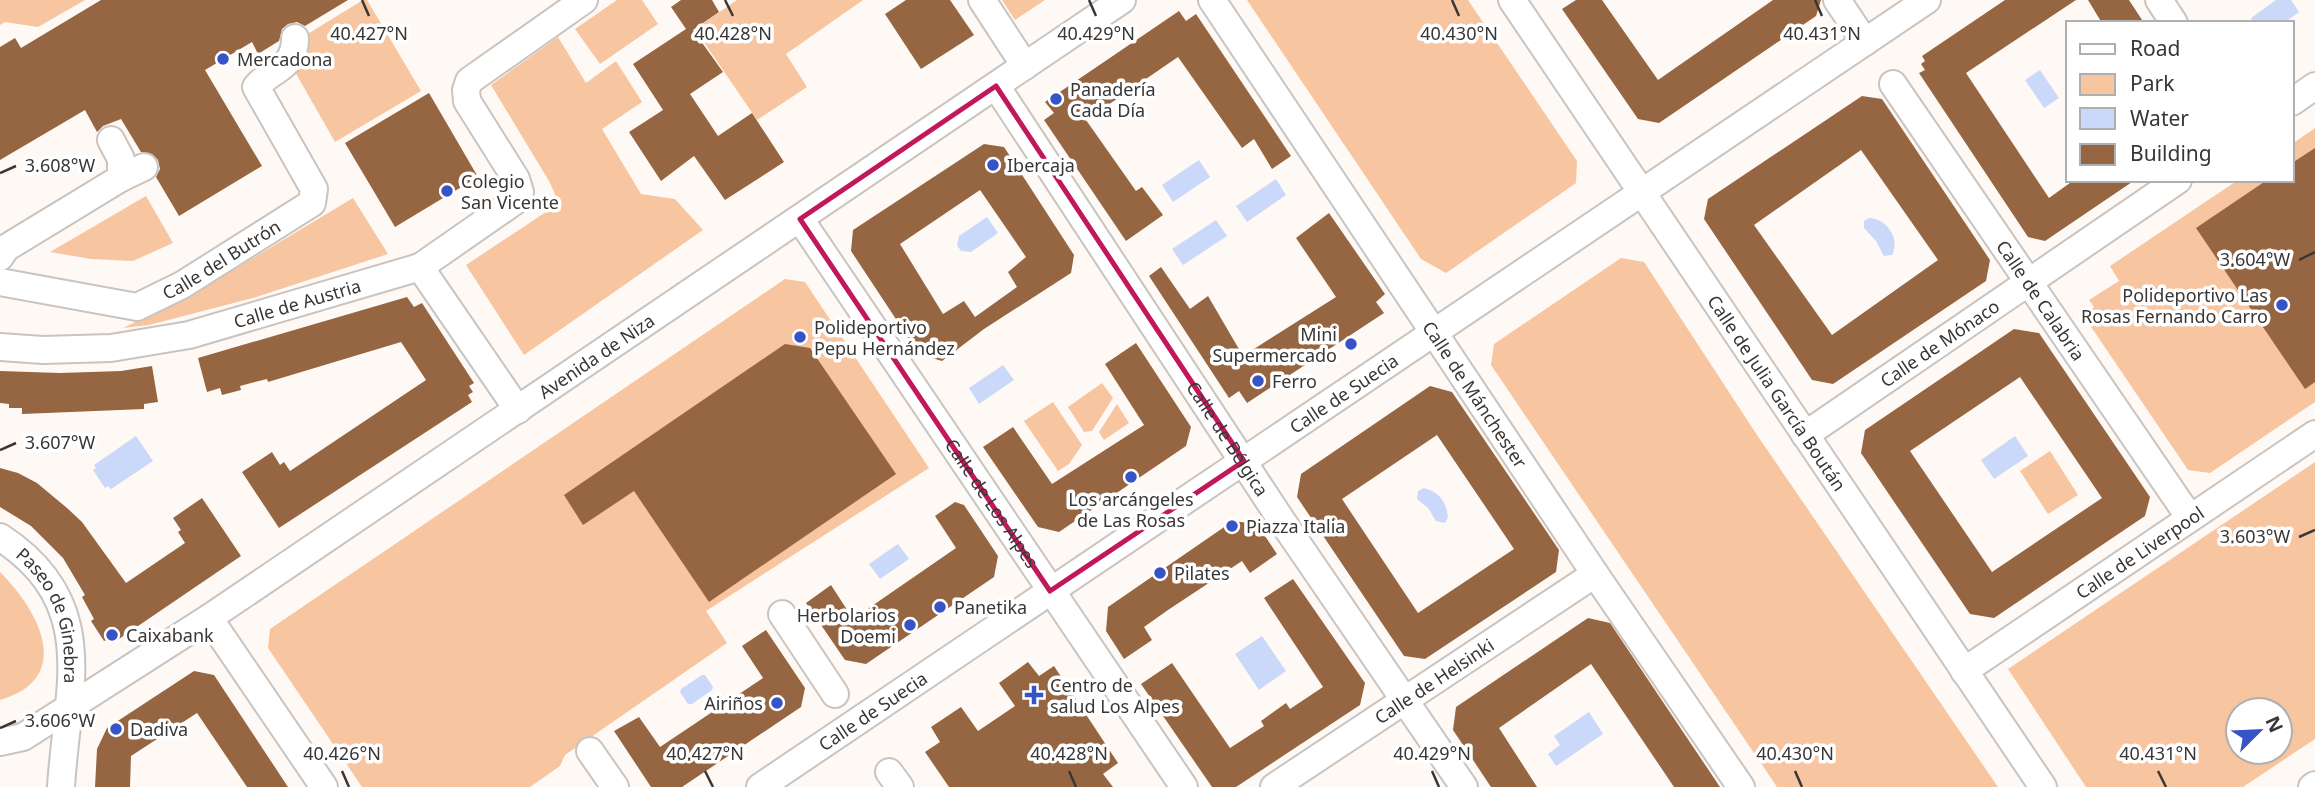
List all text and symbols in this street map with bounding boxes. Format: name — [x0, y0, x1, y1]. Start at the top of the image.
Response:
text: 40.427°N — [330, 21, 408, 45]
text: 40.428°N — [694, 21, 772, 45]
text: 40.429°N — [1057, 21, 1135, 45]
text: 40.430°N — [1420, 21, 1498, 45]
text: 40.431°N — [1783, 21, 1861, 45]
legend — [2066, 21, 2294, 182]
text: Road — [2130, 34, 2180, 62]
place label: Mercadona — [237, 47, 332, 71]
marker: Mercadona — [215, 51, 231, 67]
text: Park — [2130, 69, 2175, 97]
place label: Panadería Cada Día — [1070, 77, 1156, 122]
marker: Panadería Cada Día — [1048, 91, 1064, 107]
text: Water — [2130, 104, 2189, 132]
text: Building — [2130, 139, 2212, 167]
text: 3.608°W — [25, 153, 95, 177]
place label: Ibercaja — [1007, 153, 1075, 177]
marker: Ibercaja — [985, 157, 1001, 173]
place label: Colegio San Vicente — [461, 169, 559, 214]
marker: Colegio San Vicente — [439, 183, 455, 199]
street label: Calle del Butrón — [158, 214, 285, 305]
street label: Calle de Calabria — [1991, 235, 2091, 365]
text: 3.604°W — [2220, 247, 2290, 271]
street label: Calle de Austria — [231, 273, 364, 333]
place label: Polideportivo Las Rosas Fernando Carro — [2081, 283, 2268, 328]
street label: Calle de Julia García Boután — [1702, 290, 1852, 496]
street label: Calle de Mónaco — [1875, 294, 2004, 392]
marker: Polideportivo Las Rosas Fernando Carro — [2274, 297, 2290, 313]
street label: Avenida de Niza — [534, 308, 659, 404]
place label: Polideportivo Pepu Hernández — [814, 315, 955, 360]
street label: Calle de Mánchester — [1417, 316, 1533, 473]
place label: Mini Supermercado — [1213, 322, 1337, 367]
marker: Polideportivo Pepu Hernández — [792, 329, 808, 345]
marker: Mini Supermercado — [1343, 336, 1359, 352]
street label: Calle de Suecia — [1285, 348, 1403, 439]
place label: Ferro — [1272, 369, 1317, 393]
marker: Ferro — [1250, 373, 1266, 389]
street label: Calle de Bélgica — [1181, 377, 1274, 501]
text: 3.607°W — [25, 430, 95, 454]
street label: Calle de Los Alpes — [940, 434, 1044, 573]
marker: Los arcángeles de Las Rosas — [1123, 469, 1139, 485]
place label: Los arcángeles de Las Rosas — [1068, 487, 1194, 532]
street label: Calle de Liverpool — [2071, 500, 2209, 604]
place label: Piazza Italia — [1246, 514, 1345, 538]
marker: Piazza Italia — [1224, 518, 1240, 534]
text: 3.603°W — [2220, 524, 2290, 548]
street label: Paseo de Ginebra — [11, 542, 83, 684]
place label: Pilates — [1174, 561, 1230, 585]
marker: Pilates — [1152, 565, 1168, 581]
place label: Panetika — [954, 595, 1027, 619]
marker: Panetika — [932, 599, 948, 615]
place label: Herbolarios Doemi — [797, 603, 896, 648]
marker: Herbolarios Doemi — [902, 617, 918, 633]
place label: Caixabank — [126, 623, 214, 647]
marker: Caixabank — [104, 627, 120, 643]
street label: Calle de Helsinki — [1370, 633, 1498, 729]
street label: Calle de Suecia — [814, 666, 932, 756]
place label: Centro de salud Los Alpes — [1050, 673, 1180, 718]
marker: Centro de salud Los Alpes — [1024, 685, 1044, 705]
place label: Airiños — [704, 691, 763, 715]
marker: Airiños — [769, 695, 785, 711]
north arrow — [2224, 696, 2294, 766]
text: 3.606°W — [25, 708, 95, 732]
text: N — [2260, 712, 2290, 736]
place label: Dadiva — [130, 717, 188, 741]
marker: Dadiva — [108, 721, 124, 737]
text: 40.426°N — [303, 741, 381, 765]
text: 40.427°N — [666, 741, 744, 765]
text: 40.428°N — [1030, 741, 1108, 765]
text: 40.429°N — [1393, 741, 1471, 765]
text: 40.430°N — [1756, 741, 1834, 765]
text: 40.431°N — [2119, 741, 2197, 765]

